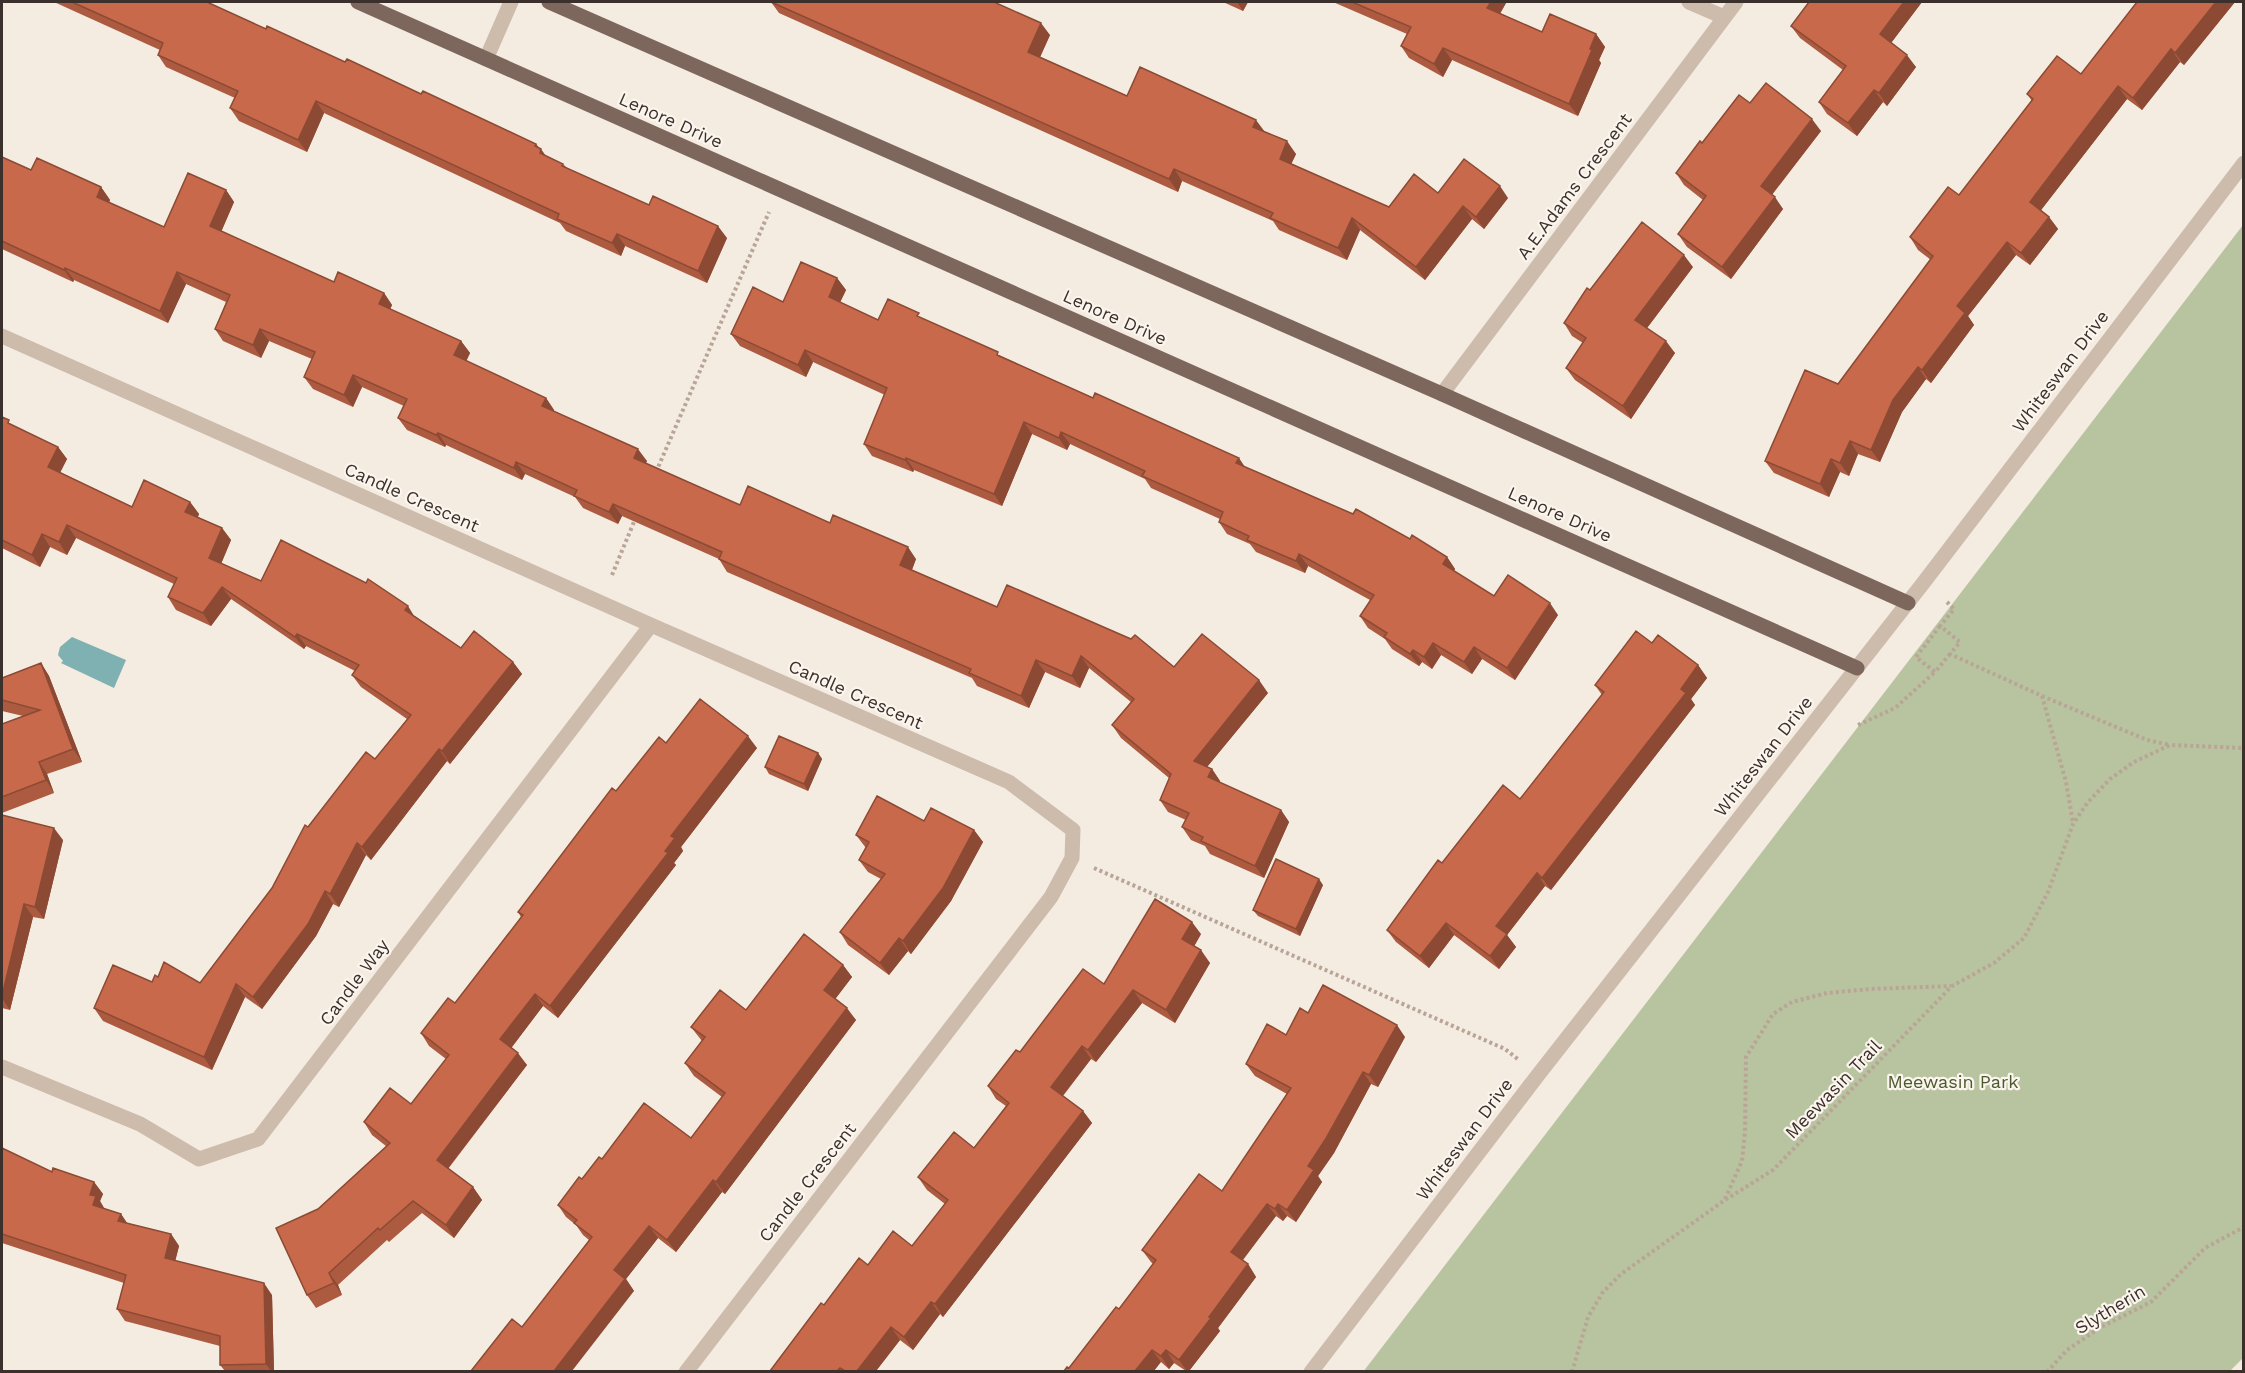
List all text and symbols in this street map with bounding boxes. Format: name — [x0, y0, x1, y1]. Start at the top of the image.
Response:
street label: Lenore Drive — [616, 88, 726, 152]
street label: A.E.Adams Crescent — [1512, 108, 1636, 263]
street label: Lenore Drive — [1060, 285, 1170, 349]
street label: Whiteswan Drive — [2007, 306, 2113, 436]
street label: Candle Crescent — [341, 458, 483, 536]
street label: Lenore Drive — [1505, 482, 1615, 546]
street label: Candle Crescent — [785, 655, 927, 733]
street label: Whiteswan Drive — [1709, 692, 1817, 820]
street label: Candle Way — [315, 934, 394, 1029]
street label: Meewasin Trail — [1781, 1035, 1886, 1143]
park label: Meewasin Park — [1887, 1071, 2019, 1092]
street label: Whiteswan Drive — [1411, 1074, 1517, 1204]
street label: Candle Crescent — [754, 1118, 860, 1246]
street label: Slytherin — [2071, 1280, 2149, 1338]

